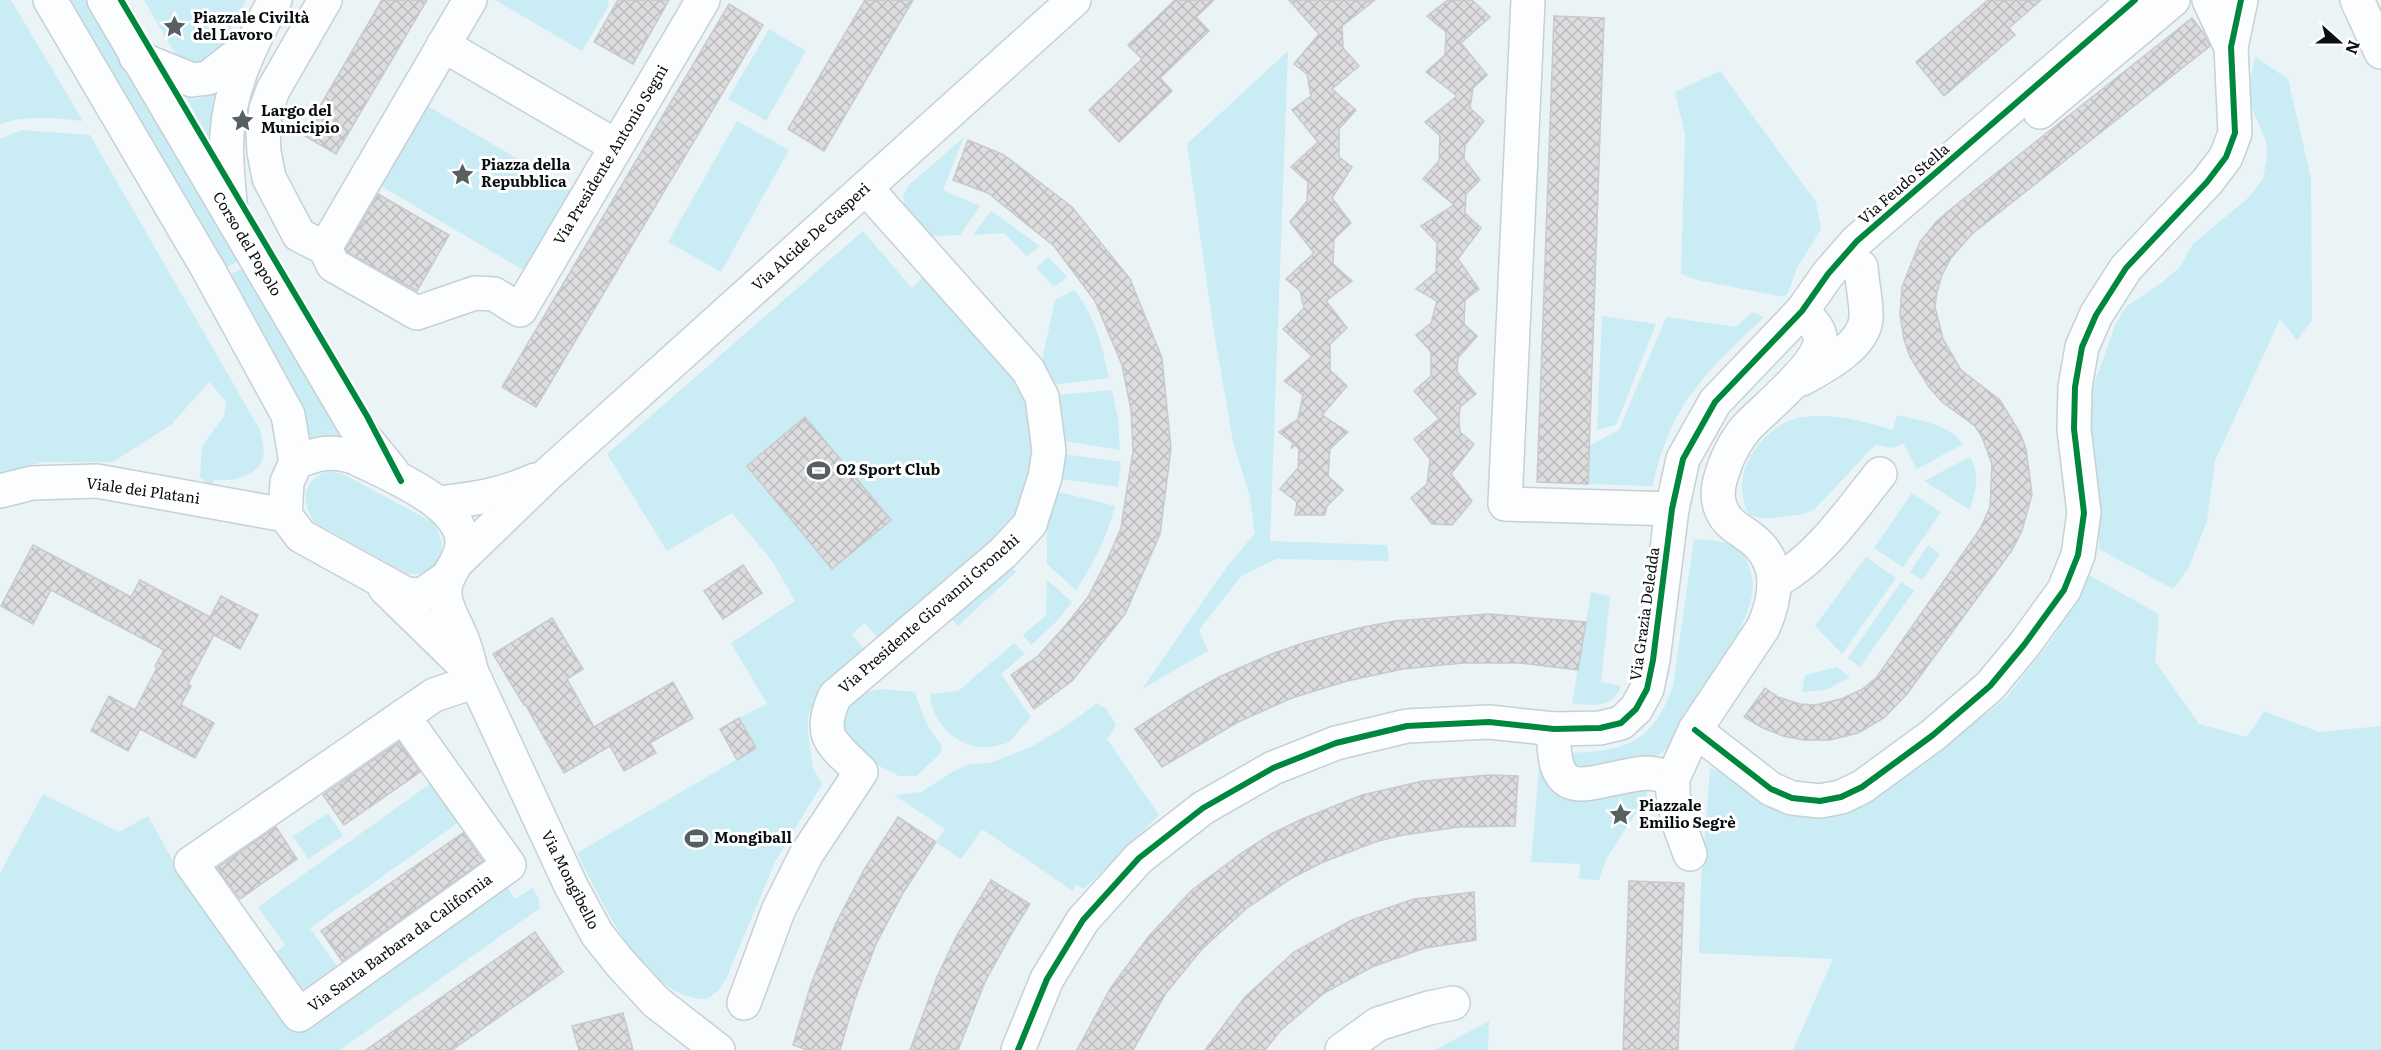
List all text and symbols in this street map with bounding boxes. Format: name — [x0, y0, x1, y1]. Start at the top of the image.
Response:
place label: Piazzale Civiltà del Lavoro — [193, 5, 310, 45]
north arrow — [2309, 12, 2369, 72]
place icon: Piazzale Civiltà del Lavoro — [162, 14, 188, 40]
text: N — [2340, 37, 2368, 58]
street label: Via Presidente Antonio Segni — [547, 60, 673, 249]
place label: Largo del Municipio — [261, 98, 340, 138]
place icon: Largo del Municipio — [230, 107, 256, 133]
street label: Via Feudo Stella — [1852, 136, 1954, 229]
place label: Piazza della Repubblica — [481, 152, 571, 192]
place icon: Piazza della Repubblica — [450, 161, 476, 187]
street label: Via Alcide De Gasperi — [746, 176, 874, 295]
street label: Corso del Popolo — [208, 186, 289, 300]
sports icon: O2 Sport Club — [805, 457, 831, 483]
place label: O2 Sport Club — [836, 457, 940, 480]
street label: Viale dei Platani — [85, 470, 202, 509]
street label: Via Presidente Giovanni Gronchi — [832, 528, 1024, 698]
street label: Via Grazia Deledda — [1623, 545, 1664, 682]
place label: Piazzale Emilio Segrè — [1639, 793, 1736, 833]
place icon: Piazzale Emilio Segrè — [1608, 802, 1634, 828]
sports icon: Mongiball — [683, 825, 709, 851]
place label: Mongiball — [714, 825, 792, 848]
street label: Via Mongibello — [536, 826, 606, 933]
street label: Via Santa Barbara da California — [302, 866, 497, 1017]

